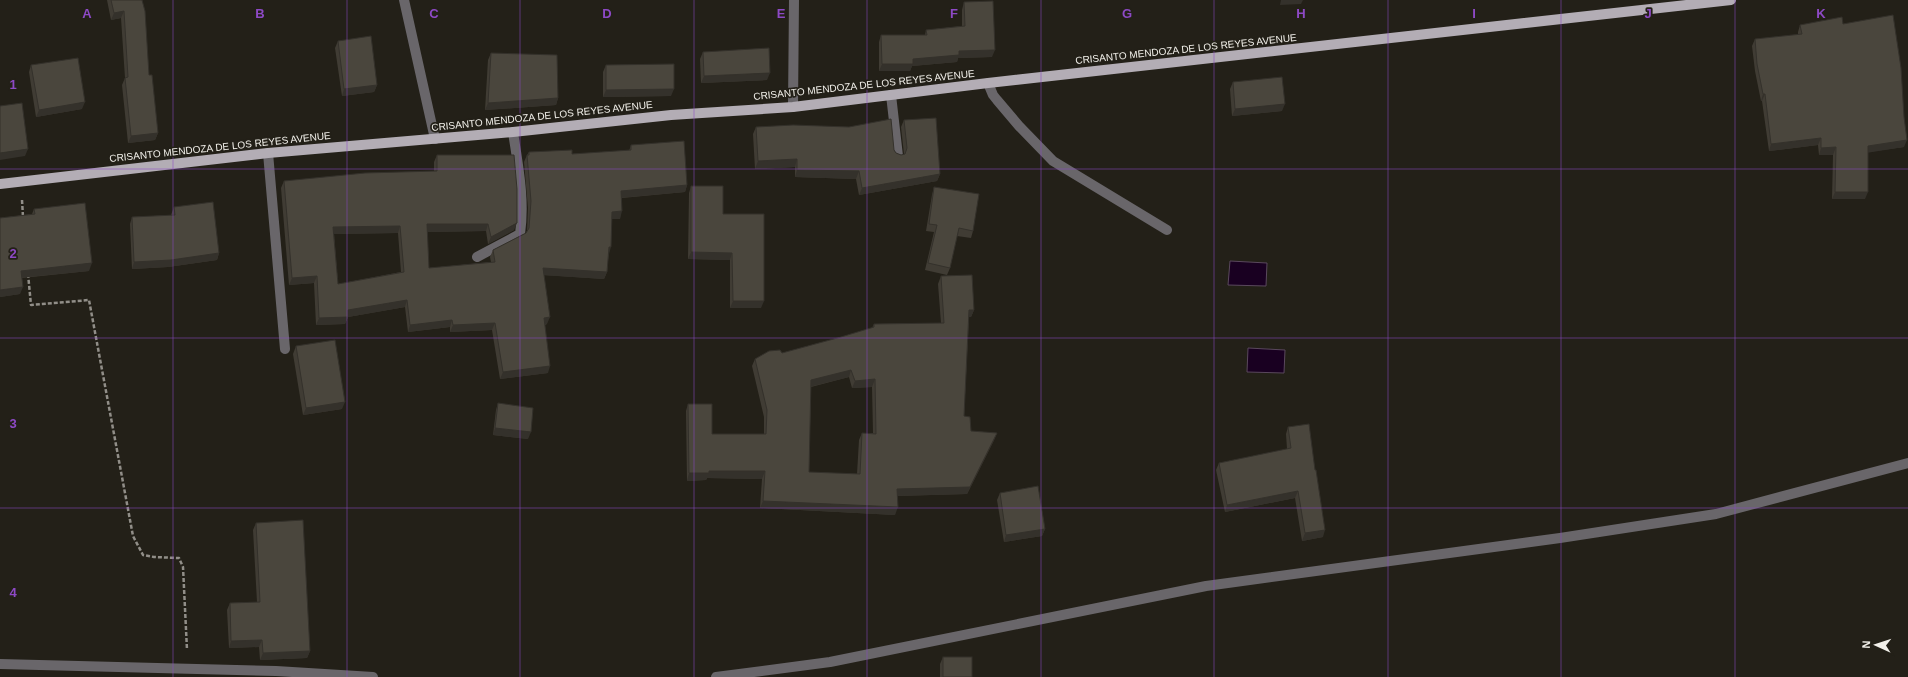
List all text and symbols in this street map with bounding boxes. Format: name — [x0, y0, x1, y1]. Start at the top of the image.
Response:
text: A — [82, 6, 92, 21]
text: B — [255, 6, 265, 21]
text: C — [429, 6, 439, 21]
text: D — [602, 6, 612, 21]
text: E — [777, 6, 786, 21]
text: F — [950, 6, 958, 21]
text: G — [1122, 6, 1132, 21]
text: H — [1296, 6, 1306, 21]
text: I — [1472, 6, 1476, 21]
text: J — [1644, 6, 1652, 21]
text: K — [1816, 6, 1826, 21]
street label: CRISANTO MENDOZA DE LOS REYES AVENUE — [1075, 32, 1298, 66]
street label: CRISANTO MENDOZA DE LOS REYES AVENUE — [753, 68, 976, 102]
text: 1 — [9, 77, 17, 92]
street label: CRISANTO MENDOZA DE LOS REYES AVENUE — [431, 99, 654, 133]
street label: CRISANTO MENDOZA DE LOS REYES AVENUE — [109, 130, 332, 164]
text: 2 — [9, 246, 17, 261]
text: 3 — [9, 416, 17, 431]
text: 4 — [9, 585, 17, 600]
north arrow — [1856, 625, 1896, 665]
text: N — [1860, 640, 1872, 649]

